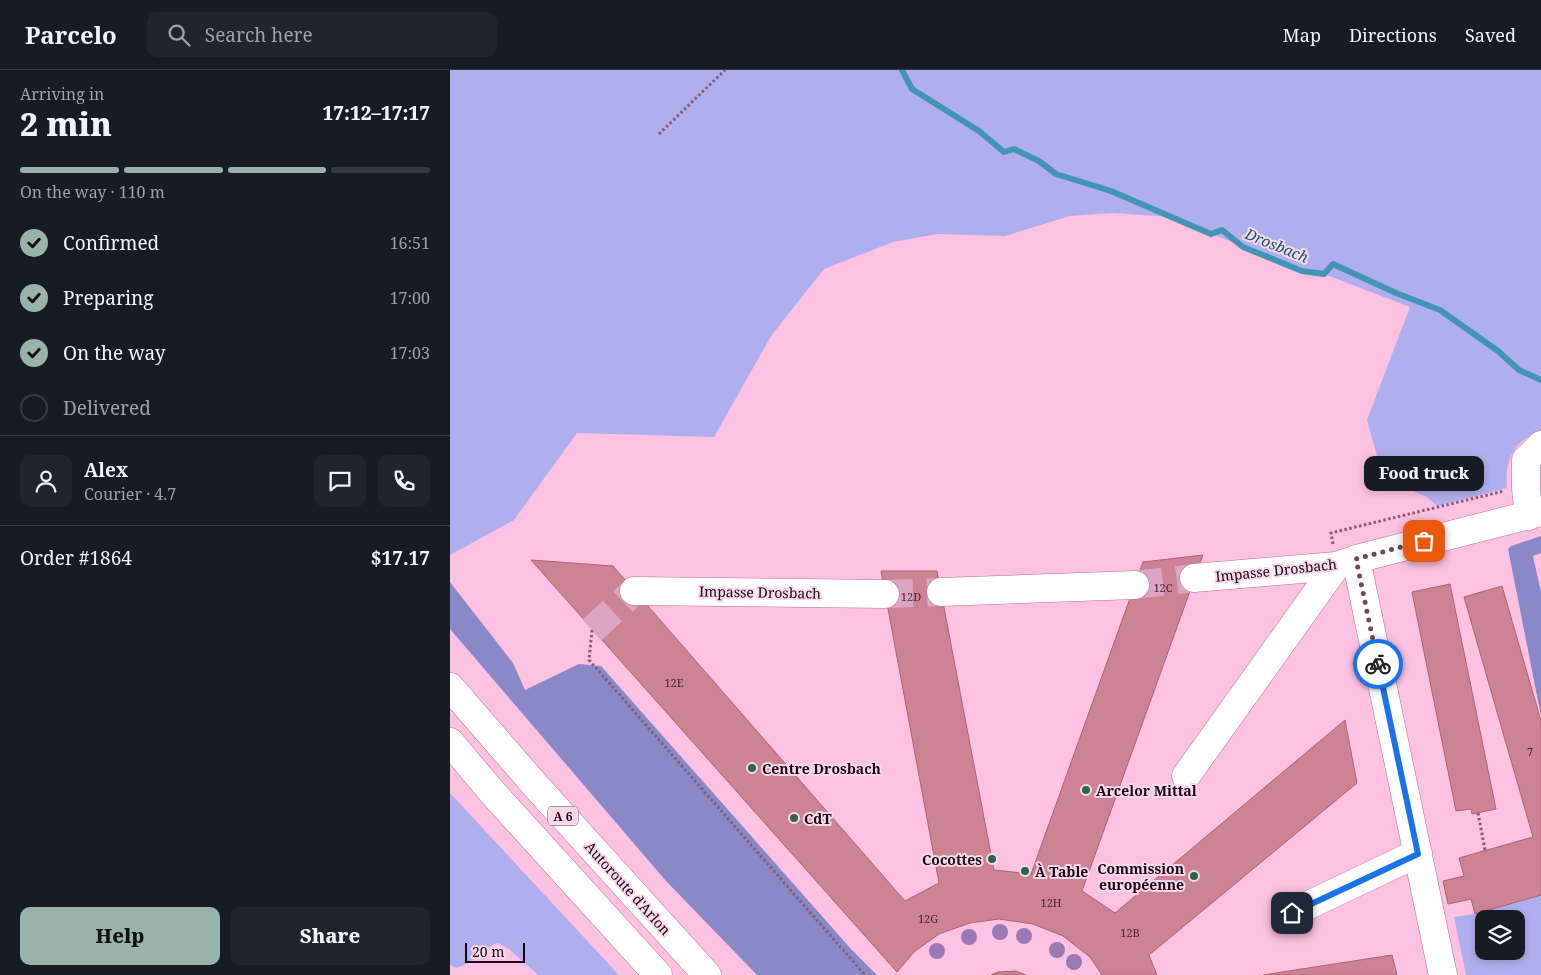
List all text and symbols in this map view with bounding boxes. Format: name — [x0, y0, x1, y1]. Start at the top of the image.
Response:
search box — [147, 12, 497, 57]
text: Parcelo — [25, 18, 117, 51]
icon: search — [165, 21, 193, 49]
text: Search here — [205, 22, 313, 48]
text: Map — [1283, 23, 1321, 47]
text: Directions — [1349, 23, 1437, 47]
text: Saved — [1465, 23, 1516, 47]
text: Arriving in — [20, 83, 104, 105]
text: 17:12–17:17 — [322, 100, 430, 126]
text: 2 min — [20, 102, 112, 145]
text: On the way · 110 m — [20, 181, 165, 203]
water label: Drosbach — [1241, 223, 1312, 267]
icon: check — [20, 229, 48, 257]
text: Confirmed — [63, 230, 159, 256]
text: 16:51 — [390, 232, 430, 254]
icon: check — [20, 284, 48, 312]
text: Preparing — [63, 285, 153, 311]
text: 17:00 — [390, 287, 430, 309]
icon: check — [20, 339, 48, 367]
text: On the way — [63, 340, 166, 366]
text: 17:03 — [390, 342, 430, 364]
text: Delivered — [63, 395, 151, 421]
button: person — [20, 455, 72, 507]
button: chat — [314, 455, 366, 507]
button: phone — [378, 455, 430, 507]
callout: Food truck — [1364, 456, 1484, 491]
text: Alex — [84, 457, 128, 483]
text: Food truck — [1379, 462, 1469, 484]
text: Courier · 4.7 — [84, 483, 176, 505]
pin — [1403, 520, 1445, 562]
icon: bag — [1410, 527, 1438, 555]
text: Order #1864 — [20, 545, 132, 571]
text: $17.17 — [371, 545, 430, 571]
street label: Impasse Drosbach — [1214, 554, 1338, 586]
house number: 12C — [1153, 580, 1173, 595]
street label: Impasse Drosbach — [699, 581, 821, 603]
house number: 12D — [901, 589, 921, 604]
courier — [1353, 639, 1403, 689]
icon: bike — [1364, 650, 1392, 678]
house number: 12E — [664, 675, 684, 690]
house number: 7 — [1527, 744, 1533, 759]
place label: Centre Drosbach — [762, 759, 881, 778]
marker: Centre Drosbach — [746, 762, 758, 774]
place label: Arcelor Mittal — [1096, 781, 1197, 800]
marker: Arcelor Mittal — [1080, 784, 1092, 796]
road number: A 6 — [548, 806, 578, 826]
place label: CdT — [804, 809, 832, 828]
marker: CdT — [788, 812, 800, 824]
street label: Autoroute d'Arlon — [581, 837, 675, 939]
place label: Cocottes — [922, 850, 982, 869]
marker: Cocottes — [986, 853, 998, 865]
place label: Commission européenne — [1097, 859, 1184, 894]
place label: À Table — [1035, 862, 1088, 881]
marker: À Table — [1019, 865, 1031, 877]
marker: Commission européenne — [1188, 870, 1200, 882]
pin — [1271, 892, 1313, 934]
house number: 12H — [1040, 895, 1062, 910]
icon: home — [1278, 899, 1306, 927]
button: Help — [20, 907, 220, 965]
button: Share — [230, 907, 430, 965]
map controls — [1475, 910, 1525, 960]
button: layers — [1475, 910, 1525, 960]
house number: 12G — [918, 911, 938, 926]
house number: 12B — [1120, 925, 1140, 940]
scale bar — [465, 940, 525, 963]
text: 20 m — [472, 942, 505, 961]

